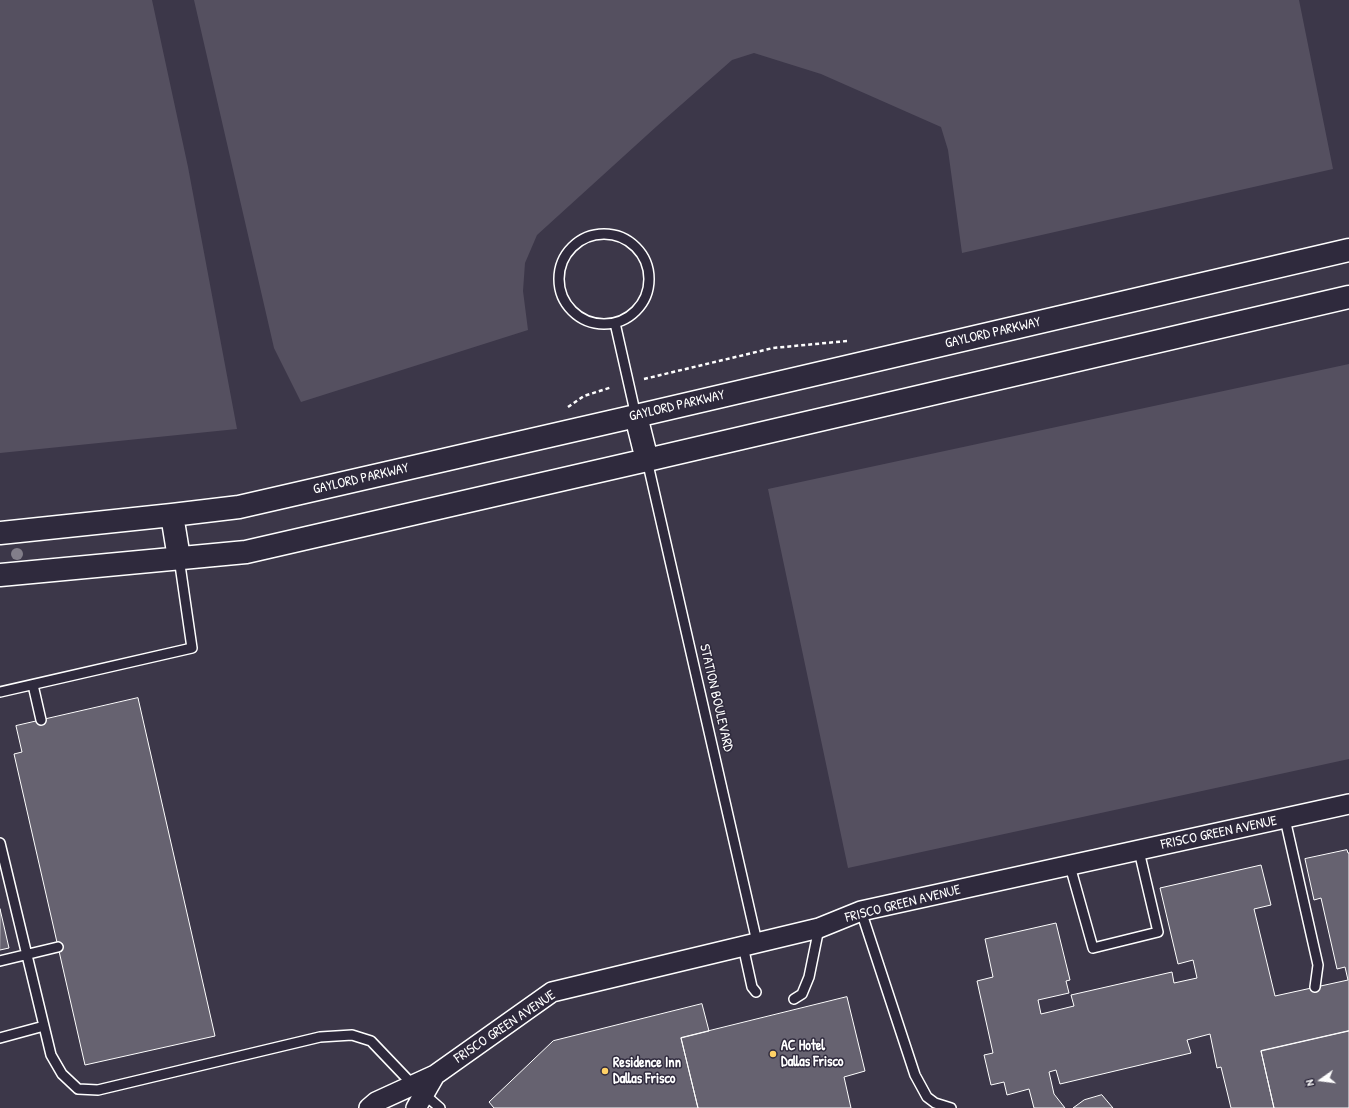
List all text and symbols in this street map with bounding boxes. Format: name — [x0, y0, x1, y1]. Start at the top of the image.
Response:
street label: GAYLORD PARKWAY — [943, 314, 1043, 352]
street label: GAYLORD PARKWAY — [627, 387, 727, 425]
street label: GAYLORD PARKWAY — [311, 460, 411, 498]
street label: STATION BOULEVARD — [695, 643, 737, 753]
street label: FRISCO GREEN AVENUE — [1159, 812, 1279, 854]
street label: FRISCO GREEN AVENUE — [844, 882, 962, 926]
street label: FRISCO GREEN AVENUE — [451, 987, 559, 1067]
place label: AC Hotel Dallas Frisco — [781, 1038, 844, 1070]
marker: AC Hotel Dallas Frisco — [768, 1049, 778, 1059]
place label: Residence Inn Dallas Frisco — [613, 1055, 681, 1088]
north arrow — [1301, 1060, 1341, 1100]
marker: Residence Inn Dallas Frisco — [600, 1066, 610, 1076]
text: N — [1302, 1078, 1317, 1087]

